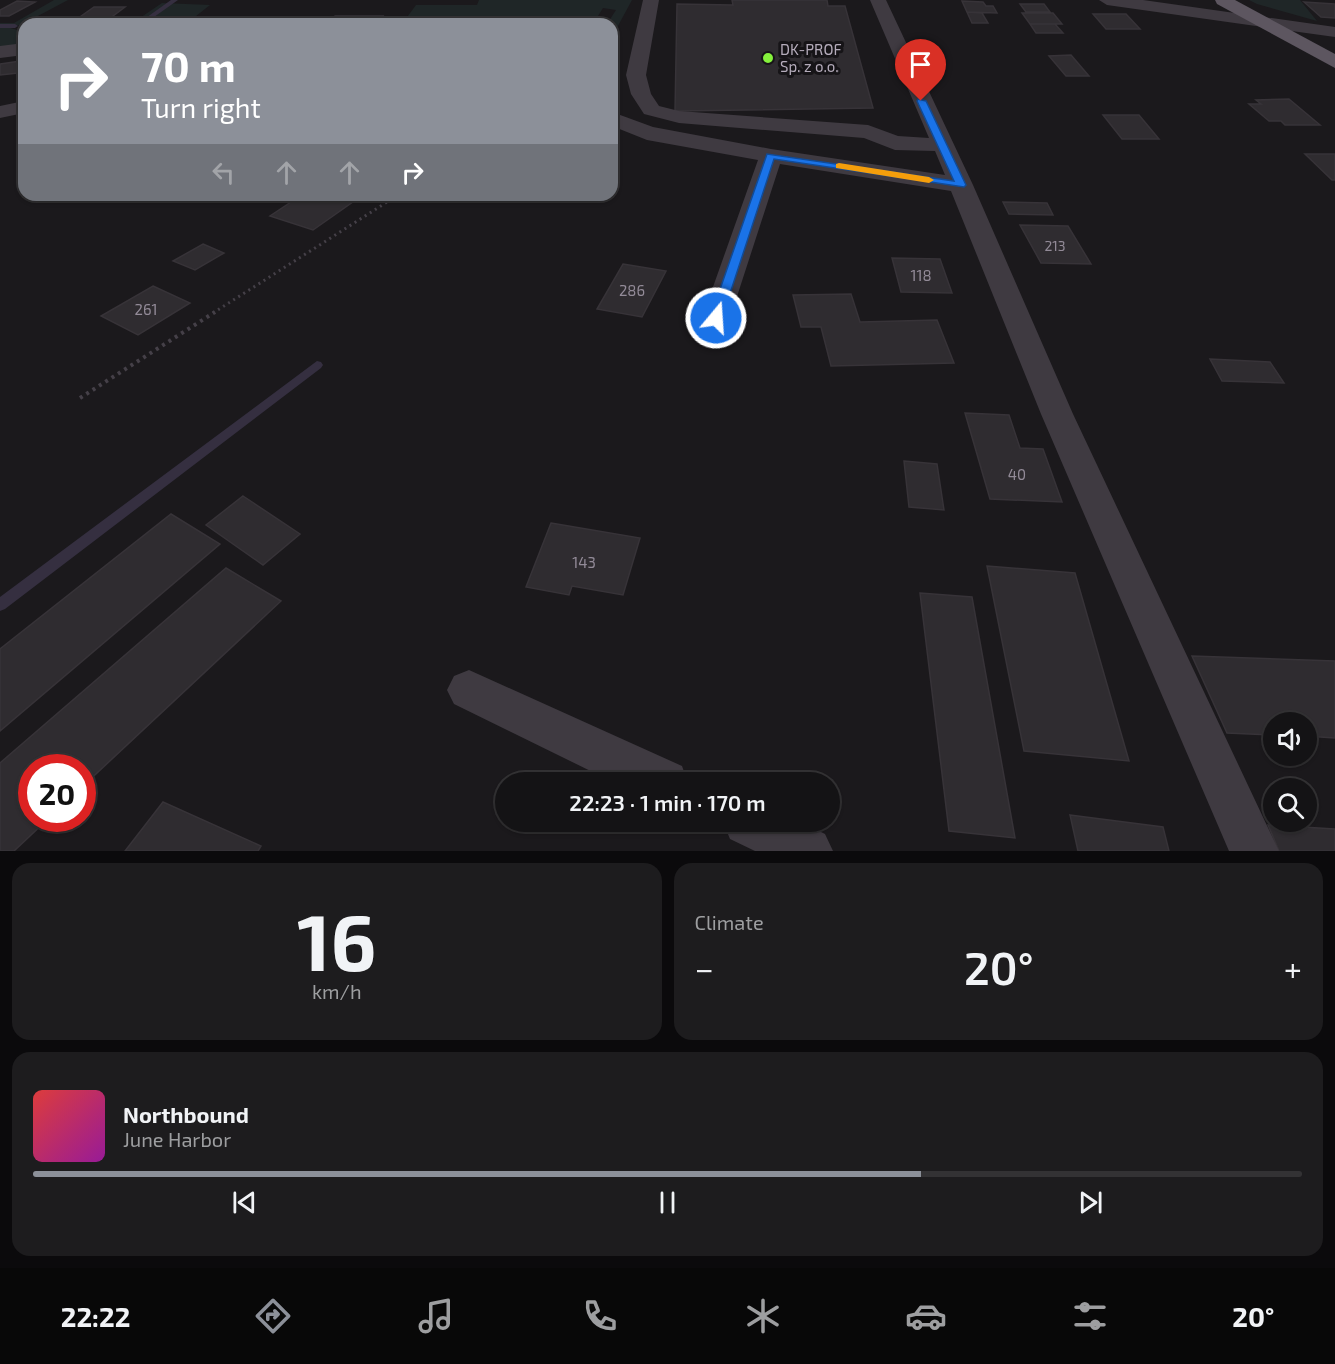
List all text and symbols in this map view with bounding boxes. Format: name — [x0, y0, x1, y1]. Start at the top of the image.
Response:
pin — [895, 39, 946, 101]
text: 70 m — [141, 40, 236, 90]
place label: DK-PROF Sp. z o.o. — [780, 40, 842, 75]
icon: right — [42, 42, 120, 120]
icon: arrive — [904, 48, 937, 81]
marker: DK-PROF Sp. z o.o. — [761, 51, 775, 65]
text: Turn right — [141, 91, 261, 123]
icon: left — [207, 156, 240, 189]
icon: ahead — [270, 156, 303, 189]
icon: ahead — [333, 156, 366, 189]
icon: right — [396, 156, 429, 189]
house number: 213 — [1044, 237, 1066, 254]
house number: 118 — [910, 266, 932, 284]
house number: 286 — [619, 281, 645, 299]
position arrow — [684, 286, 748, 350]
house number: 261 — [135, 300, 157, 318]
house number: 40 — [1008, 465, 1026, 483]
house number: 143 — [572, 553, 596, 571]
map controls — [1263, 712, 1317, 832]
button: sound — [1263, 712, 1317, 766]
speed limit sign: 20 — [18, 754, 96, 832]
button: search — [1263, 778, 1317, 832]
text: 22:23 · 1 min · 170 m — [569, 789, 766, 815]
text: 16 — [297, 893, 377, 987]
text: Climate — [695, 910, 764, 934]
text: 20° — [964, 940, 1034, 994]
text: − — [695, 948, 714, 988]
text: + — [1284, 948, 1302, 988]
text: km/h — [312, 979, 362, 1003]
text: Northbound — [123, 1101, 249, 1127]
text: June Harbor — [123, 1127, 231, 1151]
icon: previous — [228, 1186, 261, 1219]
icon: pause — [651, 1186, 684, 1219]
icon: next — [1074, 1186, 1107, 1219]
icon: directions — [252, 1295, 294, 1337]
icon: music — [415, 1295, 457, 1337]
icon: phone — [579, 1295, 621, 1337]
icon: climate — [742, 1295, 784, 1337]
icon: car — [905, 1295, 947, 1337]
icon: filters — [1069, 1295, 1111, 1337]
text: 22:22 — [61, 1300, 130, 1332]
text: 20° — [1232, 1300, 1274, 1332]

